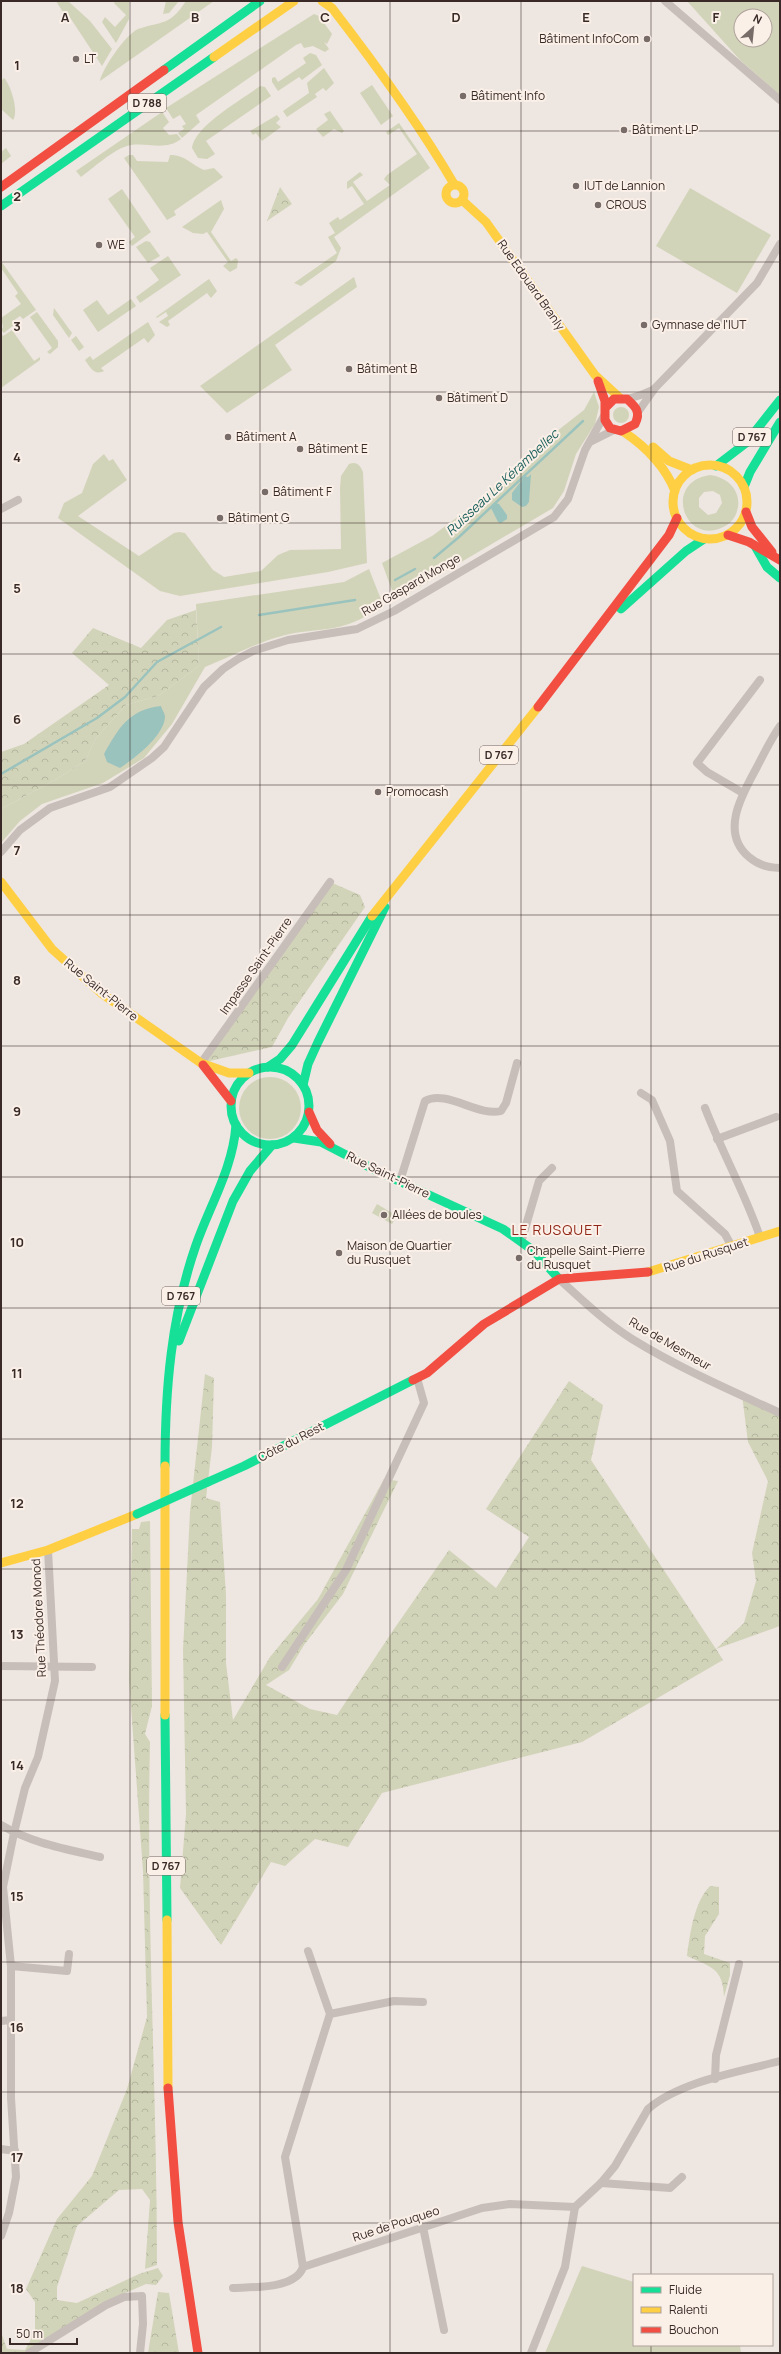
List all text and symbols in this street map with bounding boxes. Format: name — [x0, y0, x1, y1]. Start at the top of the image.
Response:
text: A — [61, 8, 70, 26]
text: B — [191, 8, 199, 26]
text: C — [320, 8, 330, 26]
text: D — [451, 8, 461, 26]
text: E — [582, 8, 590, 26]
text: F — [713, 8, 720, 26]
north arrow — [733, 8, 773, 48]
text: N — [751, 10, 765, 27]
place label: Bâtiment InfoCom — [539, 30, 639, 47]
marker: Bâtiment InfoCom — [642, 34, 652, 44]
place label: LT — [84, 50, 97, 67]
marker: LT — [71, 54, 81, 64]
text: 1 — [14, 56, 20, 74]
place label: Bâtiment Info — [471, 87, 545, 104]
marker: Bâtiment Info — [458, 91, 468, 101]
road number: D 788 — [128, 94, 166, 112]
place label: Bâtiment LP — [632, 121, 698, 138]
marker: Bâtiment LP — [619, 125, 629, 135]
place label: IUT de Lannion — [584, 177, 665, 194]
marker: IUT de Lannion — [571, 181, 581, 191]
text: 2 — [13, 187, 21, 205]
place label: CROUS — [606, 196, 646, 213]
marker: CROUS — [593, 200, 603, 210]
place label: WE — [107, 236, 125, 253]
street label: Rue Edouard Branly — [494, 236, 569, 334]
marker: WE — [94, 240, 104, 250]
place label: Gymnase de l'IUT — [652, 316, 747, 333]
text: 3 — [13, 317, 21, 335]
marker: Gymnase de l'IUT — [639, 320, 649, 330]
place label: Bâtiment B — [357, 360, 417, 377]
marker: Bâtiment B — [344, 364, 354, 374]
place label: Bâtiment D — [447, 389, 508, 406]
marker: Bâtiment D — [434, 393, 444, 403]
water label: Ruisseau Le Kérambellec — [442, 424, 564, 539]
place label: Bâtiment A — [236, 428, 297, 445]
road number: D 767 — [733, 428, 771, 446]
marker: Bâtiment A — [223, 432, 233, 442]
place label: Bâtiment E — [308, 440, 368, 457]
marker: Bâtiment E — [295, 444, 305, 454]
text: 4 — [13, 448, 21, 466]
place label: Bâtiment F — [273, 483, 332, 500]
marker: Bâtiment F — [260, 487, 270, 497]
place label: Bâtiment G — [228, 509, 290, 526]
marker: Bâtiment G — [215, 513, 225, 523]
street label: Rue Gaspard Monge — [358, 549, 463, 620]
text: 5 — [13, 579, 21, 597]
text: 6 — [13, 710, 21, 728]
road number: D 767 — [480, 746, 518, 764]
place label: Promocash — [386, 783, 448, 800]
marker: Promocash — [373, 787, 383, 797]
text: 7 — [14, 841, 21, 859]
street label: Impasse Saint-Pierre — [216, 914, 296, 1018]
street label: Rue Saint-Pierre — [61, 955, 142, 1025]
text: 8 — [13, 971, 21, 989]
text: 9 — [13, 1102, 21, 1120]
street label: Rue Saint-Pierre — [344, 1147, 433, 1202]
place label: Allées de boules — [392, 1206, 482, 1223]
marker: Allées de boules — [379, 1210, 389, 1220]
district label: LE RUSQUET — [511, 1220, 603, 1239]
text: 10 — [10, 1233, 24, 1251]
street label: Rue du Rusquet — [661, 1233, 750, 1276]
place label: Maison de Quartier du Rusquet — [347, 1237, 452, 1268]
place label: Chapelle Saint-Pierre du Rusquet — [527, 1242, 645, 1273]
marker: Maison de Quartier du Rusquet — [334, 1248, 344, 1258]
marker: Chapelle Saint-Pierre du Rusquet — [514, 1253, 524, 1263]
road number: D 767 — [162, 1287, 200, 1305]
street label: Rue de Mesmeur — [626, 1313, 715, 1374]
text: 11 — [11, 1364, 23, 1382]
street label: Côte du Rest — [255, 1418, 327, 1465]
text: 12 — [10, 1494, 24, 1512]
street label: Rue Théodore Monod — [27, 1558, 50, 1678]
text: 13 — [10, 1625, 24, 1643]
text: 14 — [10, 1756, 24, 1774]
road number: D 767 — [147, 1857, 185, 1875]
text: 15 — [10, 1887, 24, 1905]
text: 16 — [10, 2018, 24, 2036]
text: 17 — [11, 2148, 23, 2166]
street label: Rue de Pouqueo — [350, 2201, 441, 2246]
legend — [633, 2274, 773, 2346]
text: 18 — [10, 2279, 24, 2297]
text: Fluide — [669, 2281, 702, 2298]
text: Ralenti — [669, 2301, 708, 2318]
scale bar — [10, 2320, 77, 2346]
text: Bouchon — [669, 2321, 719, 2338]
text: 50 m — [16, 2325, 43, 2342]

